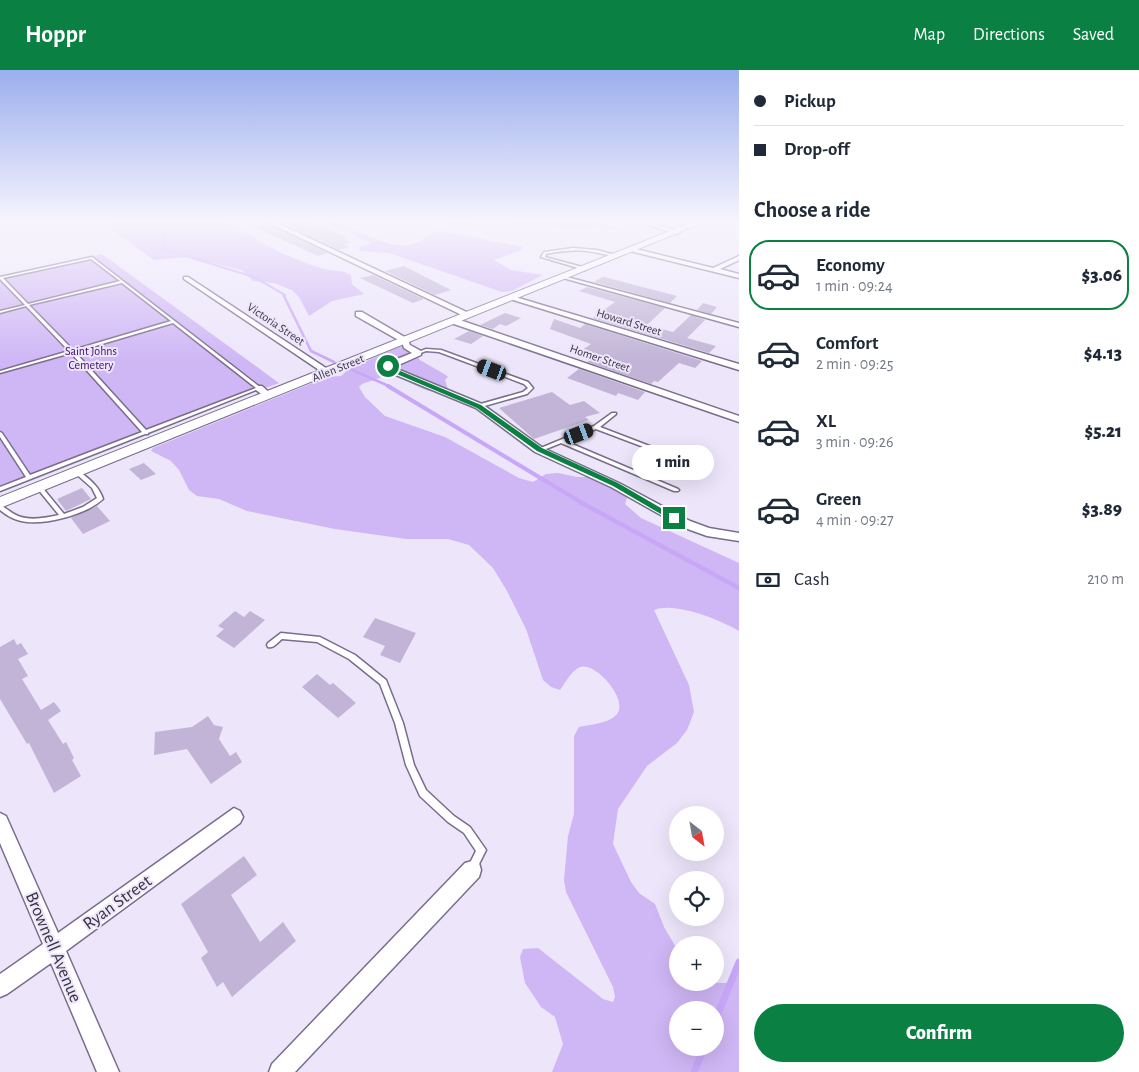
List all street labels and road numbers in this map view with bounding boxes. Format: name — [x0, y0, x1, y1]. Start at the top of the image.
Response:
street label: Victoria Street — [245, 300, 307, 348]
street label: Howard Street — [595, 306, 663, 338]
street label: Homer Street — [568, 342, 632, 374]
street label: Allen Street — [310, 352, 366, 384]
street label: Ryan Street — [80, 872, 155, 934]
street label: Brownell Avenue — [22, 890, 84, 1005]

